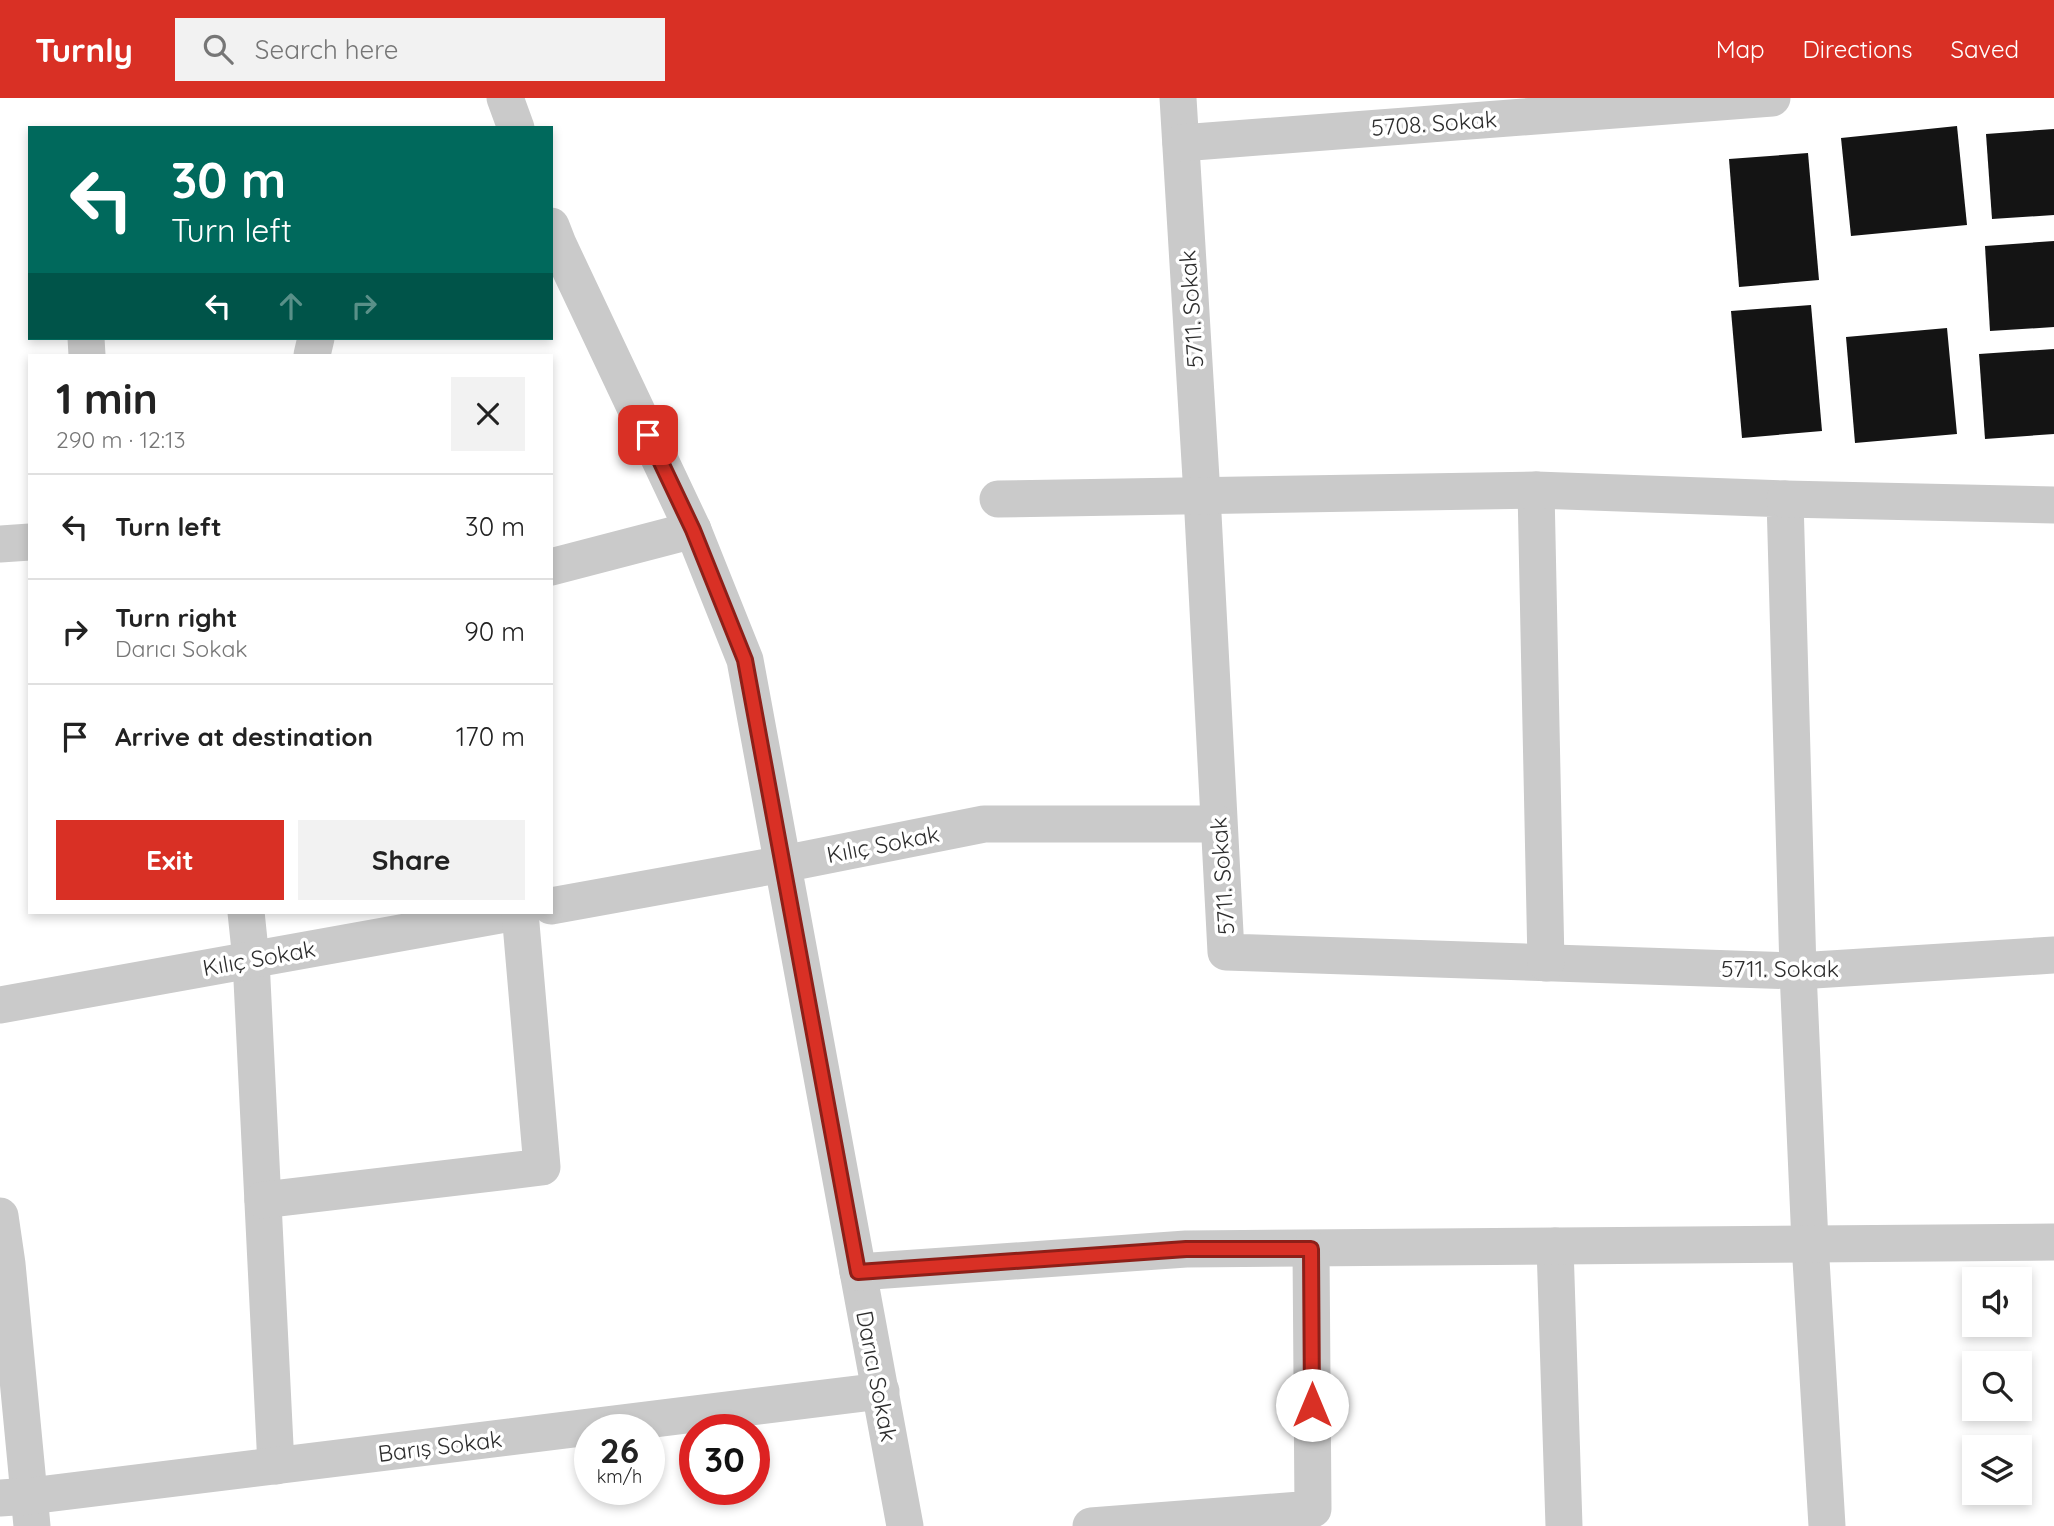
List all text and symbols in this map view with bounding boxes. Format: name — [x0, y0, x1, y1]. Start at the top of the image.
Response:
search box — [175, 18, 665, 81]
text: Turnly — [35, 29, 133, 70]
icon: search — [199, 30, 237, 68]
text: Search here — [255, 33, 398, 66]
text: Map — [1716, 34, 1765, 64]
text: Directions — [1803, 34, 1913, 64]
text: Saved — [1951, 34, 2019, 64]
street label: 5708. Sokak — [1370, 104, 1498, 142]
text: 30 m — [171, 149, 286, 210]
icon: left — [56, 154, 147, 245]
text: Turn left — [171, 210, 292, 250]
street label: 5711. Sokak — [1172, 249, 1210, 369]
icon: left — [199, 287, 237, 325]
icon: ahead — [272, 287, 310, 325]
icon: right — [345, 287, 383, 325]
text: 1 min — [56, 372, 158, 425]
button: close — [451, 377, 525, 451]
pin — [618, 405, 678, 465]
icon: arrive — [629, 416, 667, 454]
text: 290 m · 12:13 — [56, 425, 186, 454]
icon: left — [56, 508, 94, 546]
text: Turn left — [115, 510, 222, 543]
text: 30 m — [465, 510, 525, 543]
text: Turn right — [115, 601, 237, 634]
icon: right — [56, 613, 94, 651]
text: 90 m — [464, 615, 525, 648]
text: Darıcı Sokak — [115, 634, 248, 663]
icon: arrive — [56, 718, 94, 756]
text: Arrive at destination — [115, 720, 373, 753]
text: 170 m — [456, 720, 525, 753]
street label: 5711. Sokak — [1203, 816, 1241, 936]
street label: Kılıç Sokak — [824, 819, 942, 869]
button: Exit — [56, 820, 284, 900]
button: Share — [298, 820, 525, 900]
street label: Kılıç Sokak — [200, 934, 318, 982]
street label: 5711. Sokak — [1721, 954, 1839, 983]
map controls — [1962, 1267, 2032, 1505]
button: sound — [1962, 1267, 2032, 1337]
street label: Darıcı Sokak — [850, 1308, 904, 1444]
button: search — [1962, 1351, 2032, 1421]
position arrow — [1275, 1368, 1349, 1442]
speed limit sign: 30 — [679, 1414, 770, 1505]
street label: Barış Sokak — [376, 1424, 504, 1468]
text: 26 — [600, 1428, 639, 1472]
button: layers — [1962, 1435, 2032, 1505]
text: km/h — [597, 1465, 642, 1488]

